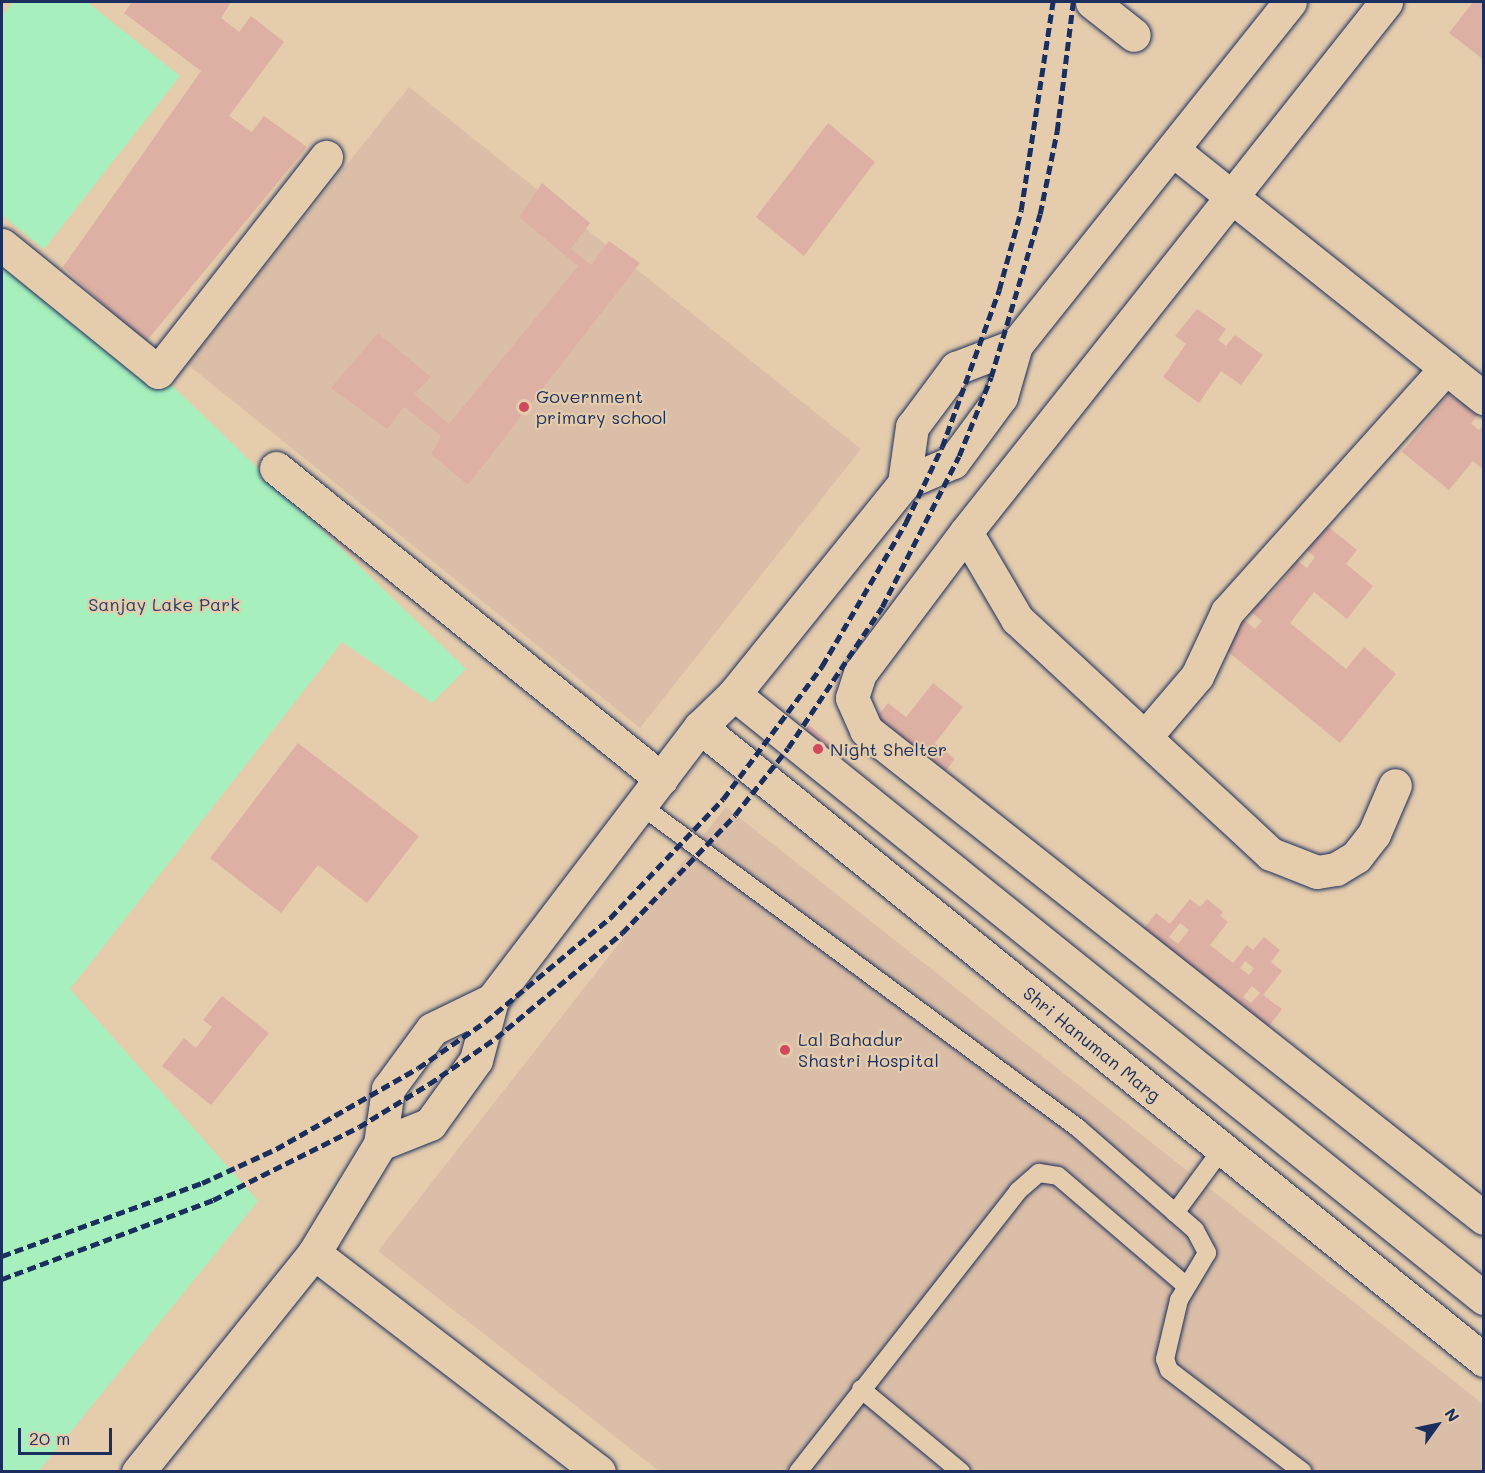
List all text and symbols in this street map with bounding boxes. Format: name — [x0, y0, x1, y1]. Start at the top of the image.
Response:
place label: Government primary school — [536, 386, 667, 428]
marker: Government primary school — [517, 400, 531, 414]
park label: Sanjay Lake Park — [88, 593, 240, 615]
place label: Night Shelter — [830, 738, 947, 760]
marker: Night Shelter — [811, 742, 825, 756]
street label: Shri Hanuman Marg — [1019, 982, 1165, 1106]
place label: Lal Bahadur Shastri Hospital — [798, 1029, 939, 1072]
marker: Lal Bahadur Shastri Hospital — [776, 1041, 794, 1059]
north arrow — [1407, 1395, 1467, 1455]
text: N — [1440, 1404, 1465, 1426]
scale bar — [21, 1416, 116, 1454]
text: 20 m — [29, 1426, 70, 1450]

